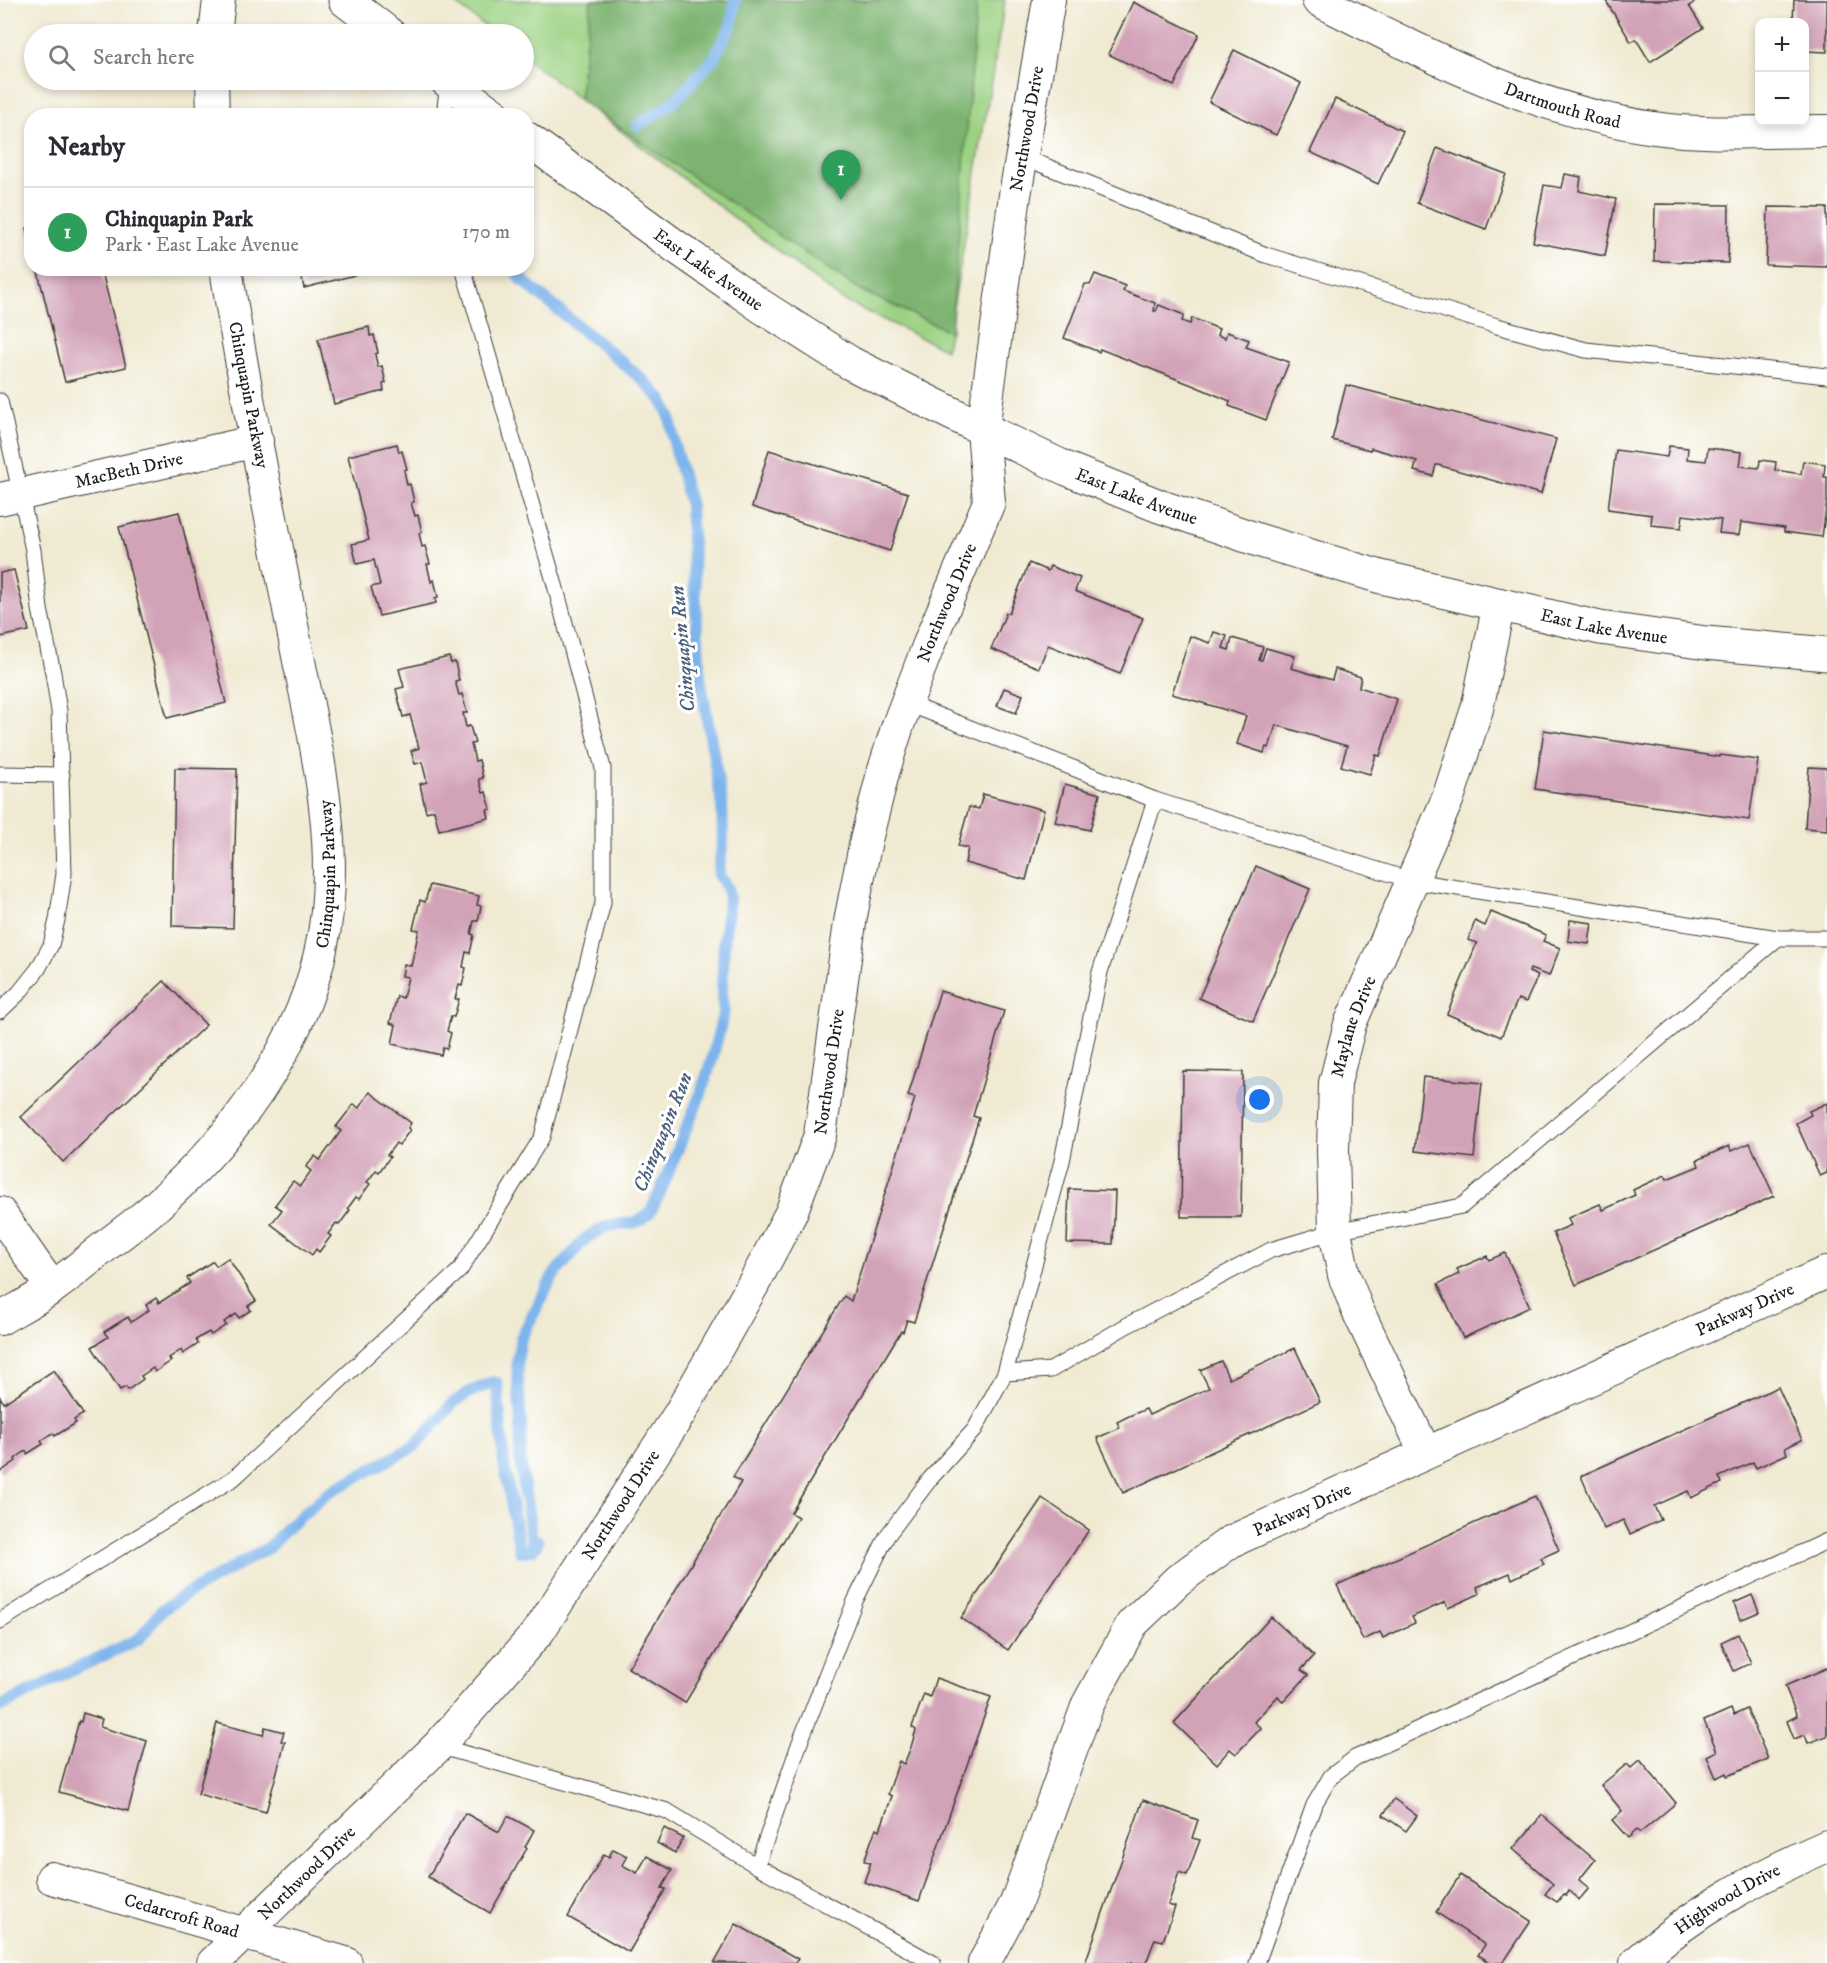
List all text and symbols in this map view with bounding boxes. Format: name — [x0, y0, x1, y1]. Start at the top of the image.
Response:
map controls — [1755, 18, 1809, 126]
button: + — [1755, 18, 1809, 72]
search box — [24, 24, 534, 90]
icon: search — [45, 41, 78, 74]
text: Search here — [93, 44, 195, 71]
street label: Northwood Drive — [1006, 64, 1049, 193]
button: − — [1755, 72, 1809, 126]
street label: Dartmouth Road — [1501, 78, 1623, 134]
text: Nearby — [48, 131, 125, 164]
pin: 1 — [822, 150, 860, 200]
text: Chinquapin Park — [105, 206, 253, 233]
text: 1 — [64, 220, 71, 245]
text: 170 m — [462, 220, 510, 245]
street label: East Lake Avenue — [649, 224, 767, 316]
text: Park · East Lake Avenue — [105, 233, 299, 258]
street label: Chinquapin Parkway — [223, 320, 273, 471]
street label: MacBeth Drive — [73, 448, 185, 494]
street label: East Lake Avenue — [1072, 464, 1200, 530]
street label: Northwood Drive — [913, 540, 982, 666]
water label: Chinquapin Run — [666, 585, 701, 713]
street label: East Lake Avenue — [1538, 605, 1669, 649]
street label: Chinquapin Parkway — [311, 798, 341, 950]
street label: Maylane Drive — [1327, 973, 1381, 1080]
street label: Northwood Drive — [810, 1008, 850, 1136]
water label: Chinquapin Run — [628, 1069, 699, 1196]
your location — [1245, 1085, 1274, 1114]
street label: Parkway Drive — [1693, 1278, 1798, 1342]
street label: Northwood Drive — [578, 1446, 665, 1565]
street label: Parkway Drive — [1250, 1479, 1355, 1542]
street label: Northwood Drive — [254, 1822, 361, 1925]
street label: Highwood Drive — [1670, 1859, 1784, 1940]
street label: Cedarcroft Road — [121, 1889, 241, 1943]

